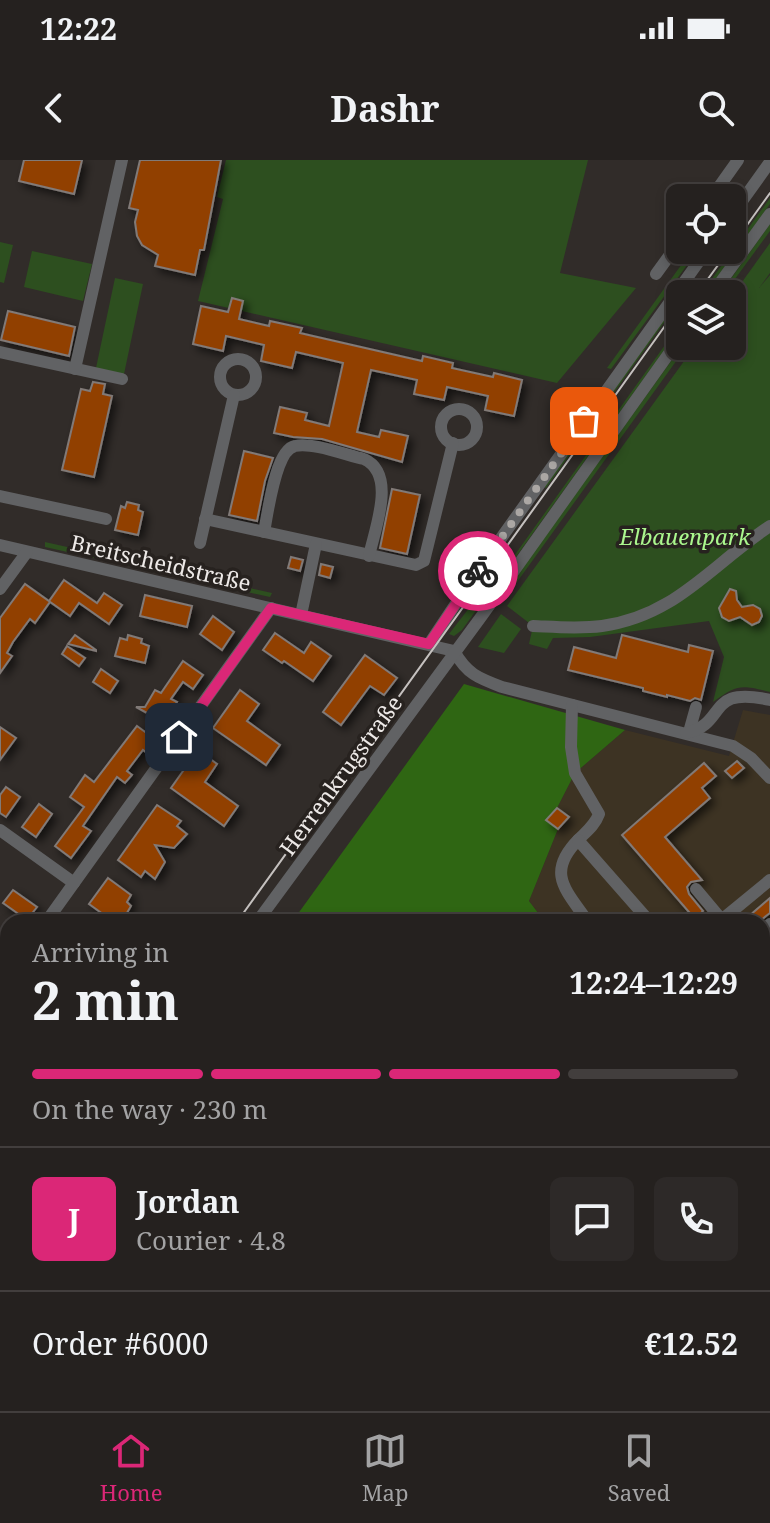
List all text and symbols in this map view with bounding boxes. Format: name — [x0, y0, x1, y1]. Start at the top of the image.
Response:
text: 12:22 — [40, 8, 117, 49]
text: Dashr — [330, 84, 440, 133]
icon: back — [32, 86, 76, 130]
icon: search — [694, 86, 738, 130]
map controls — [666, 184, 746, 360]
button: locate — [666, 184, 746, 264]
button: layers — [666, 280, 746, 360]
pin — [550, 387, 618, 455]
icon: bag — [562, 399, 606, 443]
park label: Elbauenpark — [619, 521, 752, 551]
street label: Breitscheidstraße — [68, 527, 254, 597]
courier — [438, 531, 518, 611]
icon: bike — [456, 549, 500, 593]
street label: Herrenkrugstraße — [272, 689, 408, 861]
pin — [145, 703, 213, 771]
icon: home — [157, 715, 201, 759]
text: Arriving in — [32, 934, 169, 970]
text: 12:24–12:29 — [569, 962, 738, 1003]
text: 2 min — [32, 964, 179, 1035]
text: On the way · 230 m — [32, 1091, 267, 1127]
button: chat — [550, 1177, 634, 1261]
button: phone — [654, 1177, 738, 1261]
text: Jordan — [136, 1181, 239, 1222]
text: J — [68, 1199, 80, 1240]
text: Courier · 4.8 — [136, 1222, 286, 1258]
text: Order #6000 — [32, 1323, 209, 1364]
text: €12.52 — [645, 1323, 738, 1364]
tab: Home — [100, 1429, 162, 1507]
tab: Map — [362, 1429, 408, 1507]
tab: Saved — [608, 1429, 670, 1507]

